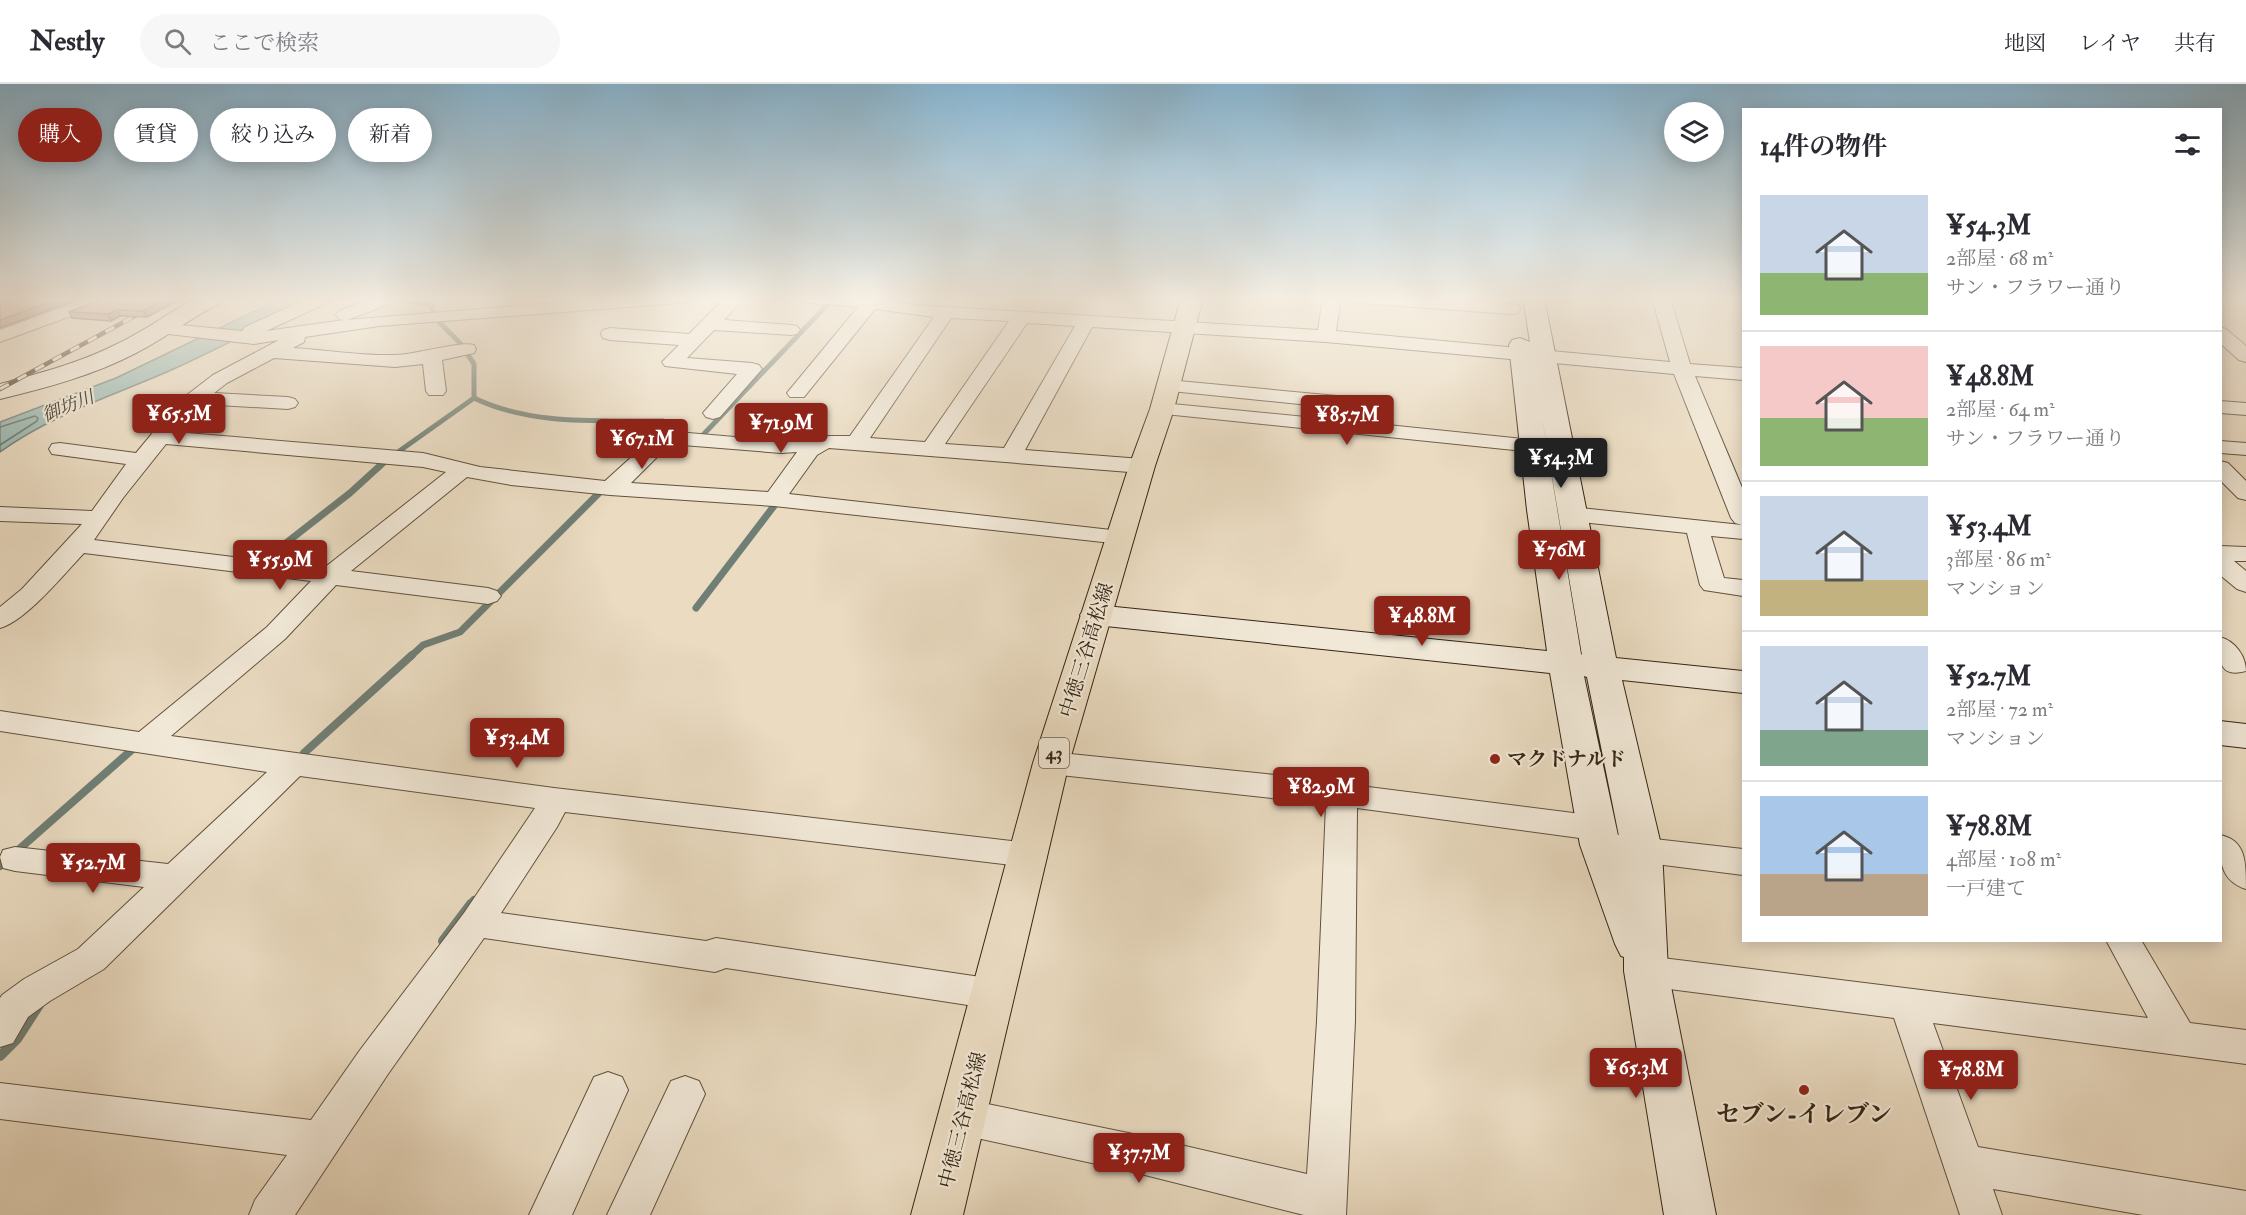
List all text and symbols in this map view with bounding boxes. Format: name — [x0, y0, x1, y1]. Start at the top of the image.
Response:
search box — [140, 14, 560, 68]
text: Nestly — [30, 24, 104, 59]
icon: search — [161, 25, 194, 58]
text: ここで検索 — [209, 29, 319, 57]
text: 地図 — [2004, 30, 2046, 57]
text: レイヤ — [2079, 30, 2141, 57]
text: 共有 — [2174, 30, 2216, 57]
map controls — [1664, 102, 1724, 162]
button: layers — [1664, 102, 1724, 162]
chip: 購入 — [18, 108, 102, 162]
chip: 賃貸 — [114, 108, 198, 162]
chip: 絞り込み — [210, 108, 336, 162]
chip: 新着 — [348, 108, 432, 162]
icon: filters — [2171, 128, 2204, 161]
text: 14件の物件 — [1760, 131, 1887, 163]
text: ¥54.3M — [1946, 210, 2031, 242]
icon: home — [1808, 219, 1880, 291]
text: 2部屋 · 68 m² — [1946, 246, 2053, 271]
text: サン・フラワー通り — [1946, 275, 2125, 300]
text: ¥48.8M — [1946, 361, 2034, 393]
icon: home — [1808, 370, 1880, 442]
water label: 御坊川 — [39, 385, 99, 427]
pin: ¥65.5M — [130, 394, 228, 445]
pin: ¥85.7M — [1298, 395, 1396, 446]
text: 2部屋 · 64 m² — [1946, 397, 2055, 422]
text: ¥65.5M — [146, 401, 212, 426]
text: ¥85.7M — [1315, 402, 1379, 427]
pin: ¥71.9M — [732, 403, 830, 454]
text: ¥71.9M — [749, 410, 813, 435]
pin: ¥67.1M — [593, 419, 691, 470]
text: ¥67.1M — [610, 426, 674, 451]
text: サン・フラワー通り — [1946, 426, 2125, 451]
pin: ¥54.3M — [1512, 438, 1610, 489]
text: ¥54.3M — [1528, 445, 1594, 470]
text: ¥53.4M — [1946, 511, 2032, 543]
icon: home — [1808, 520, 1880, 592]
pin: ¥76M — [1523, 530, 1595, 581]
text: ¥76M — [1532, 537, 1586, 562]
pin: ¥55.9M — [231, 540, 329, 591]
text: ¥55.9M — [247, 547, 313, 572]
text: 3部屋 · 86 m² — [1946, 547, 2051, 572]
text: マンション — [1946, 576, 2045, 601]
street label: 中徳三谷高松線 — [1054, 580, 1119, 721]
pin: ¥48.8M — [1373, 596, 1471, 647]
text: ¥48.8M — [1388, 603, 1456, 628]
text: ¥52.7M — [1946, 661, 2031, 693]
icon: home — [1808, 670, 1880, 742]
text: 2部屋 · 72 m² — [1946, 697, 2053, 722]
pin: ¥53.4M — [468, 718, 566, 769]
text: ¥53.4M — [484, 725, 550, 750]
text: マンション — [1946, 726, 2045, 751]
road number: 43 — [1039, 738, 1069, 768]
place label: マクドナルド — [1507, 747, 1626, 772]
marker: マクドナルド — [1488, 752, 1502, 766]
pin: ¥82.9M — [1272, 767, 1370, 818]
text: ¥82.9M — [1287, 774, 1355, 799]
text: ¥78.8M — [1946, 811, 2032, 843]
icon: home — [1808, 820, 1880, 892]
pin: ¥52.7M — [44, 843, 142, 894]
text: 4部屋 · 108 m² — [1946, 847, 2061, 872]
text: ¥52.7M — [60, 850, 126, 875]
text: 一戸建て — [1946, 876, 2026, 901]
pin: ¥65.3M — [1587, 1048, 1685, 1099]
street label: 中徳三谷高松線 — [933, 1049, 992, 1191]
pin: ¥78.8M — [1922, 1050, 2020, 1101]
text: ¥65.3M — [1604, 1055, 1668, 1080]
text: ¥78.8M — [1938, 1057, 2004, 1082]
marker: セブン-イレブン — [1797, 1083, 1811, 1097]
place label: セブン-イレブン — [1716, 1099, 1892, 1130]
pin: ¥37.7M — [1090, 1133, 1188, 1184]
text: ¥37.7M — [1107, 1140, 1171, 1165]

